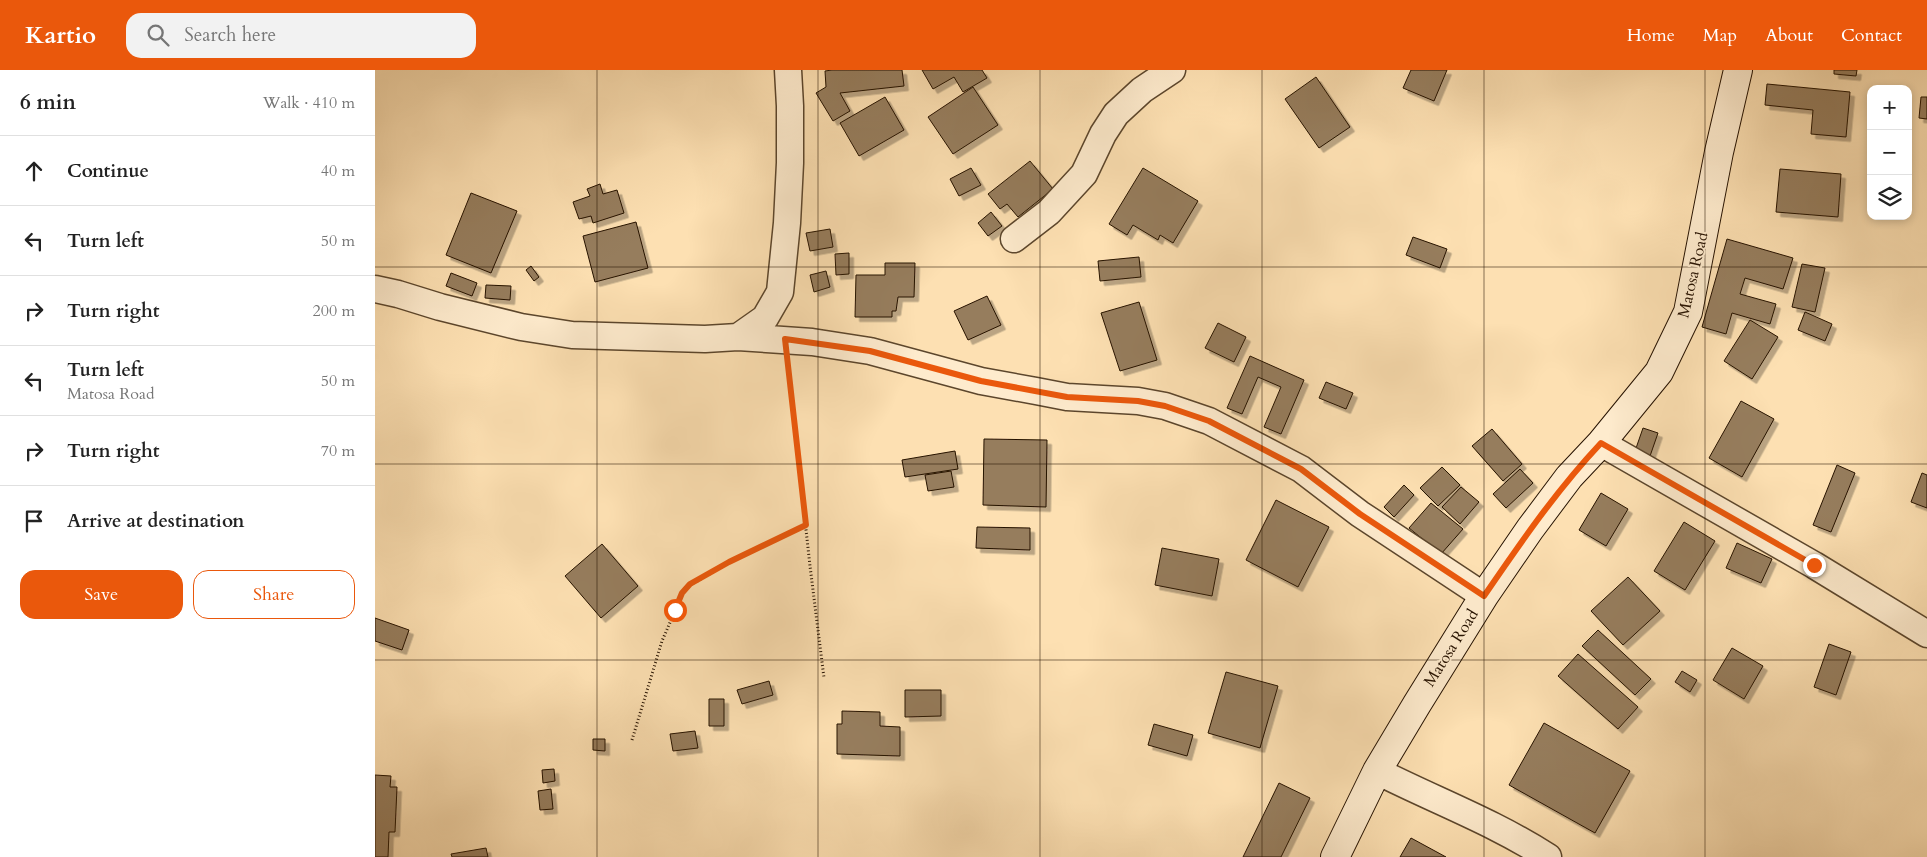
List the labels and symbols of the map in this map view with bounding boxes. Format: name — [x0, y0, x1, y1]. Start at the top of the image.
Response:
street label: Matosa Road — [1672, 229, 1714, 320]
route end — [1803, 554, 1826, 577]
route start — [664, 599, 687, 622]
street label: Matosa Road — [1419, 605, 1484, 691]

